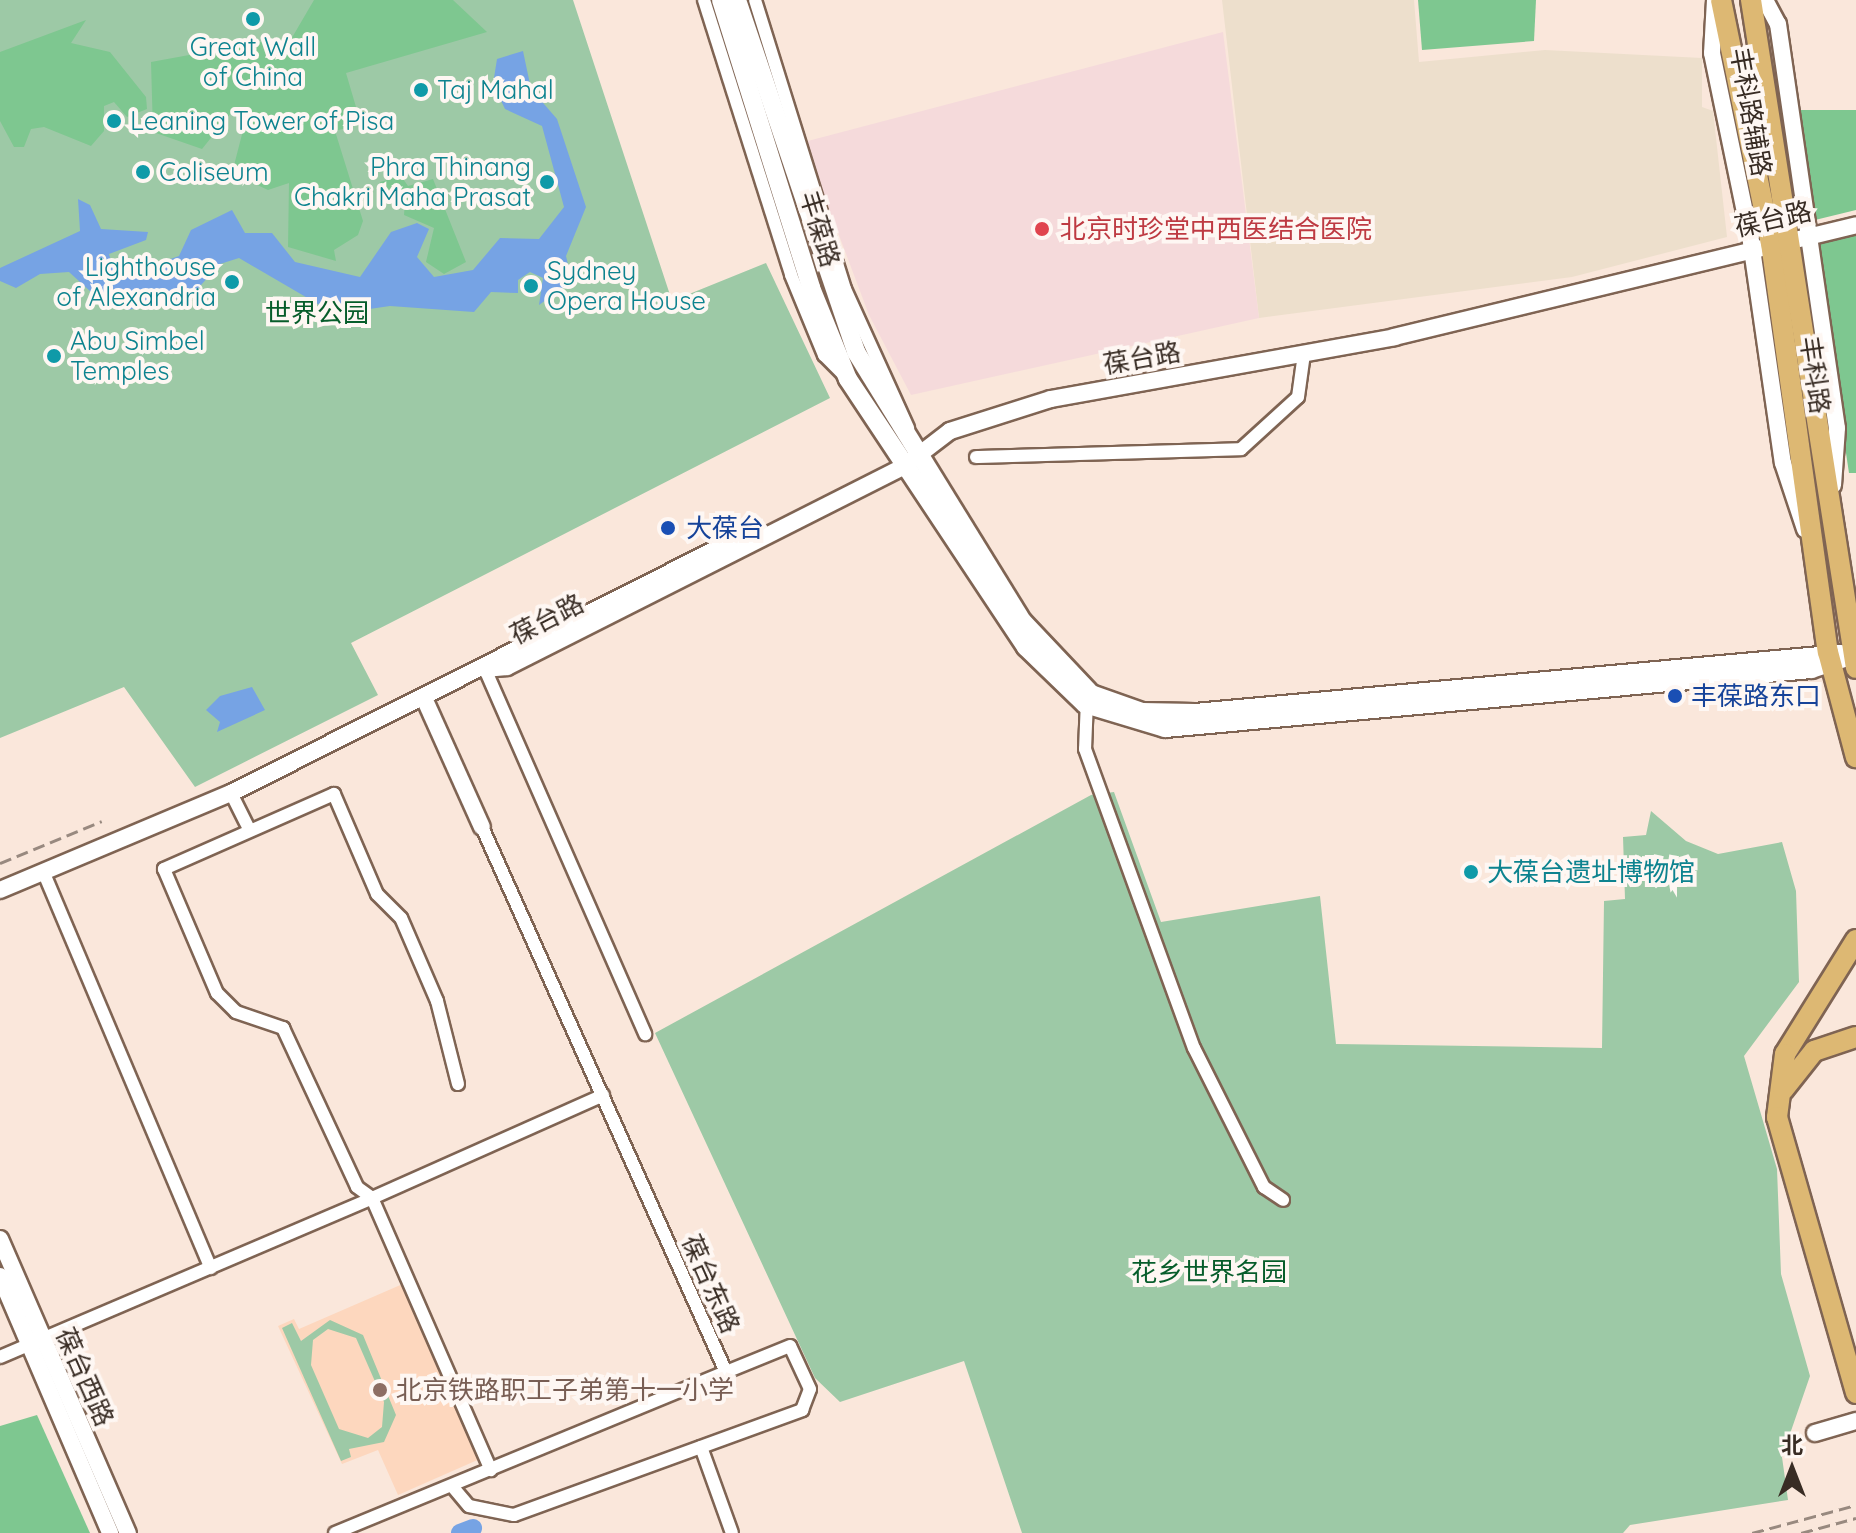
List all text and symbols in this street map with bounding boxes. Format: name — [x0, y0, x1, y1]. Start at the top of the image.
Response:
marker: Great Wall of China — [244, 10, 262, 28]
place label: Great Wall of China — [190, 31, 316, 92]
street label: 丰科路辅路 — [1724, 45, 1778, 179]
place label: Taj Mahal — [437, 74, 554, 106]
marker: Taj Mahal — [412, 81, 430, 99]
place label: Leaning Tower of Pisa — [130, 105, 394, 137]
marker: Leaning Tower of Pisa — [105, 112, 123, 130]
place label: Phra Thinang Chakri Maha Prasat — [294, 151, 531, 212]
place label: Coliseum — [159, 156, 269, 188]
marker: Coliseum — [134, 163, 152, 181]
marker: Phra Thinang Chakri Maha Prasat — [538, 173, 556, 191]
street label: 丰葆路 — [794, 187, 846, 271]
street label: 葆台路 — [1731, 195, 1815, 243]
place label: 北京时珍堂中西医结合医院 — [1060, 213, 1372, 245]
marker: 北京时珍堂中西医结合医院 — [1031, 218, 1053, 240]
place label: Lighthouse of Alexandria — [56, 251, 216, 312]
place label: Sydney Opera House — [547, 255, 706, 316]
marker: Lighthouse of Alexandria — [223, 273, 241, 291]
marker: Sydney Opera House — [522, 277, 540, 295]
park label: 世界公园 — [265, 297, 369, 329]
place label: Abu Simbel Temples — [70, 325, 205, 386]
street label: 丰科路 — [1794, 334, 1836, 416]
street label: 葆台路 — [1101, 336, 1183, 380]
marker: Abu Simbel Temples — [45, 347, 63, 365]
place label: 大葆台 — [686, 512, 764, 544]
marker: 大葆台 — [657, 517, 679, 539]
street label: 葆台路 — [505, 587, 589, 651]
place label: 丰葆路东口 — [1691, 680, 1821, 712]
marker: 丰葆路东口 — [1666, 687, 1684, 705]
place label: 大葆台遗址博物馆 — [1487, 856, 1695, 888]
marker: 大葆台遗址博物馆 — [1462, 863, 1480, 881]
street label: 葆台东路 — [676, 1230, 746, 1338]
park label: 花乡世界名园 — [1131, 1256, 1287, 1288]
street label: 葆台西路 — [50, 1323, 120, 1431]
place label: 北京铁路职工子弟第十一小学 — [396, 1374, 734, 1406]
marker: 北京铁路职工子弟第十一小学 — [371, 1381, 389, 1399]
north arrow — [1752, 1429, 1832, 1509]
text: 北 — [1781, 1431, 1803, 1459]

